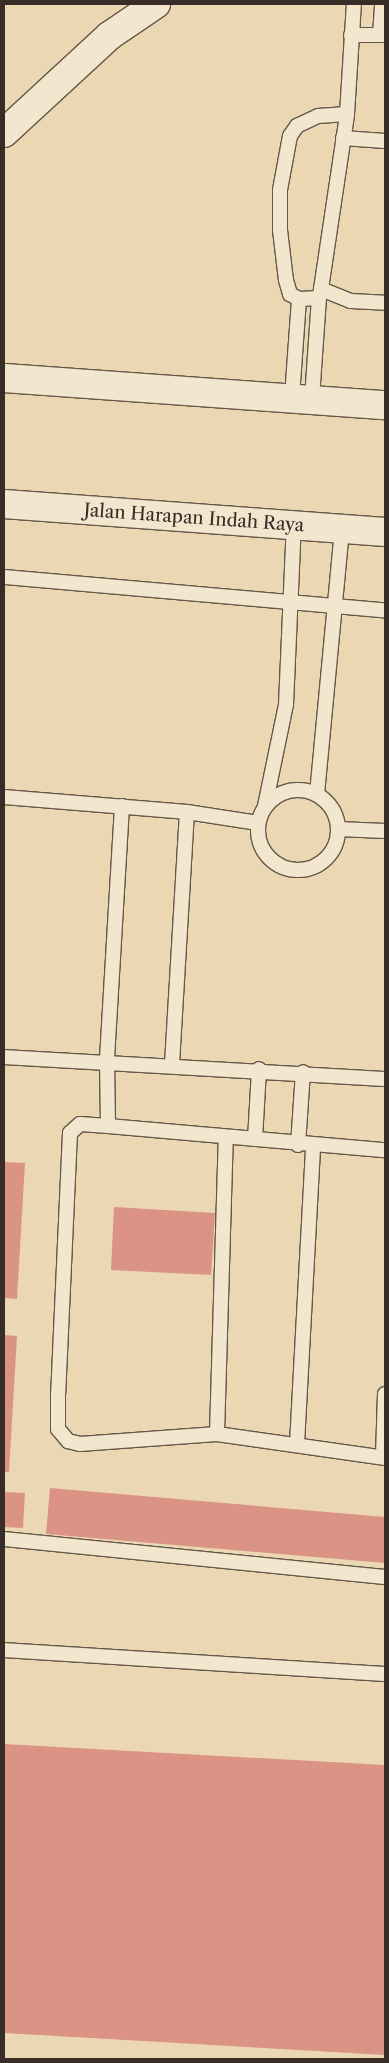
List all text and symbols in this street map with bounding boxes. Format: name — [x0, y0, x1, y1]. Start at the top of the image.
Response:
street label: Jalan Harapan Indah Raya — [83, 500, 305, 536]

